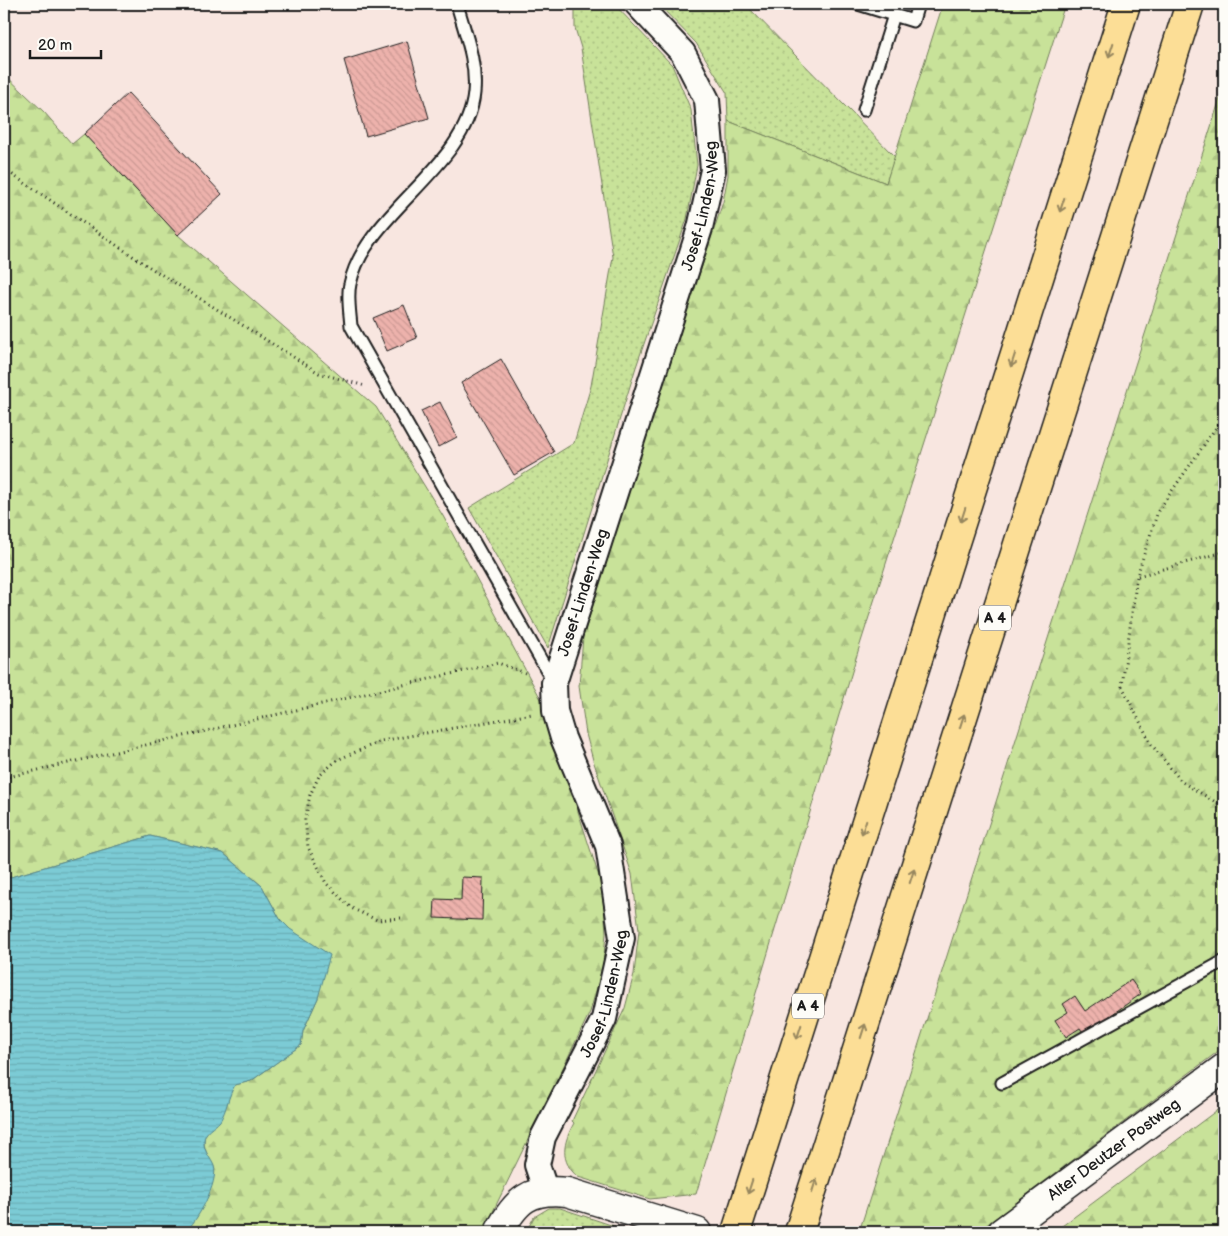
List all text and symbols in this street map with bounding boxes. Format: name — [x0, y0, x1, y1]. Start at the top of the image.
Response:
scale bar — [30, 28, 101, 60]
text: 20 m — [38, 36, 72, 55]
one-way arrow — [1105, 42, 1115, 58]
street label: Josef-Linden-Weg — [677, 140, 723, 273]
one-way arrow — [1056, 197, 1066, 213]
one-way arrow — [1007, 352, 1017, 368]
one-way arrow — [958, 507, 968, 523]
street label: Josef-Linden-Weg — [554, 526, 612, 659]
road number: A 4 — [979, 606, 1011, 630]
one-way arrow — [957, 714, 967, 730]
one-way arrow — [859, 819, 869, 835]
one-way arrow — [908, 868, 918, 884]
street label: Josef-Linden-Weg — [576, 929, 632, 1061]
road number: A 4 — [792, 994, 824, 1018]
one-way arrow — [794, 1024, 804, 1040]
one-way arrow — [859, 1024, 868, 1039]
street label: Alter Deutzer Postweg — [1044, 1094, 1184, 1205]
one-way arrow — [809, 1178, 819, 1194]
one-way arrow — [745, 1179, 755, 1195]

